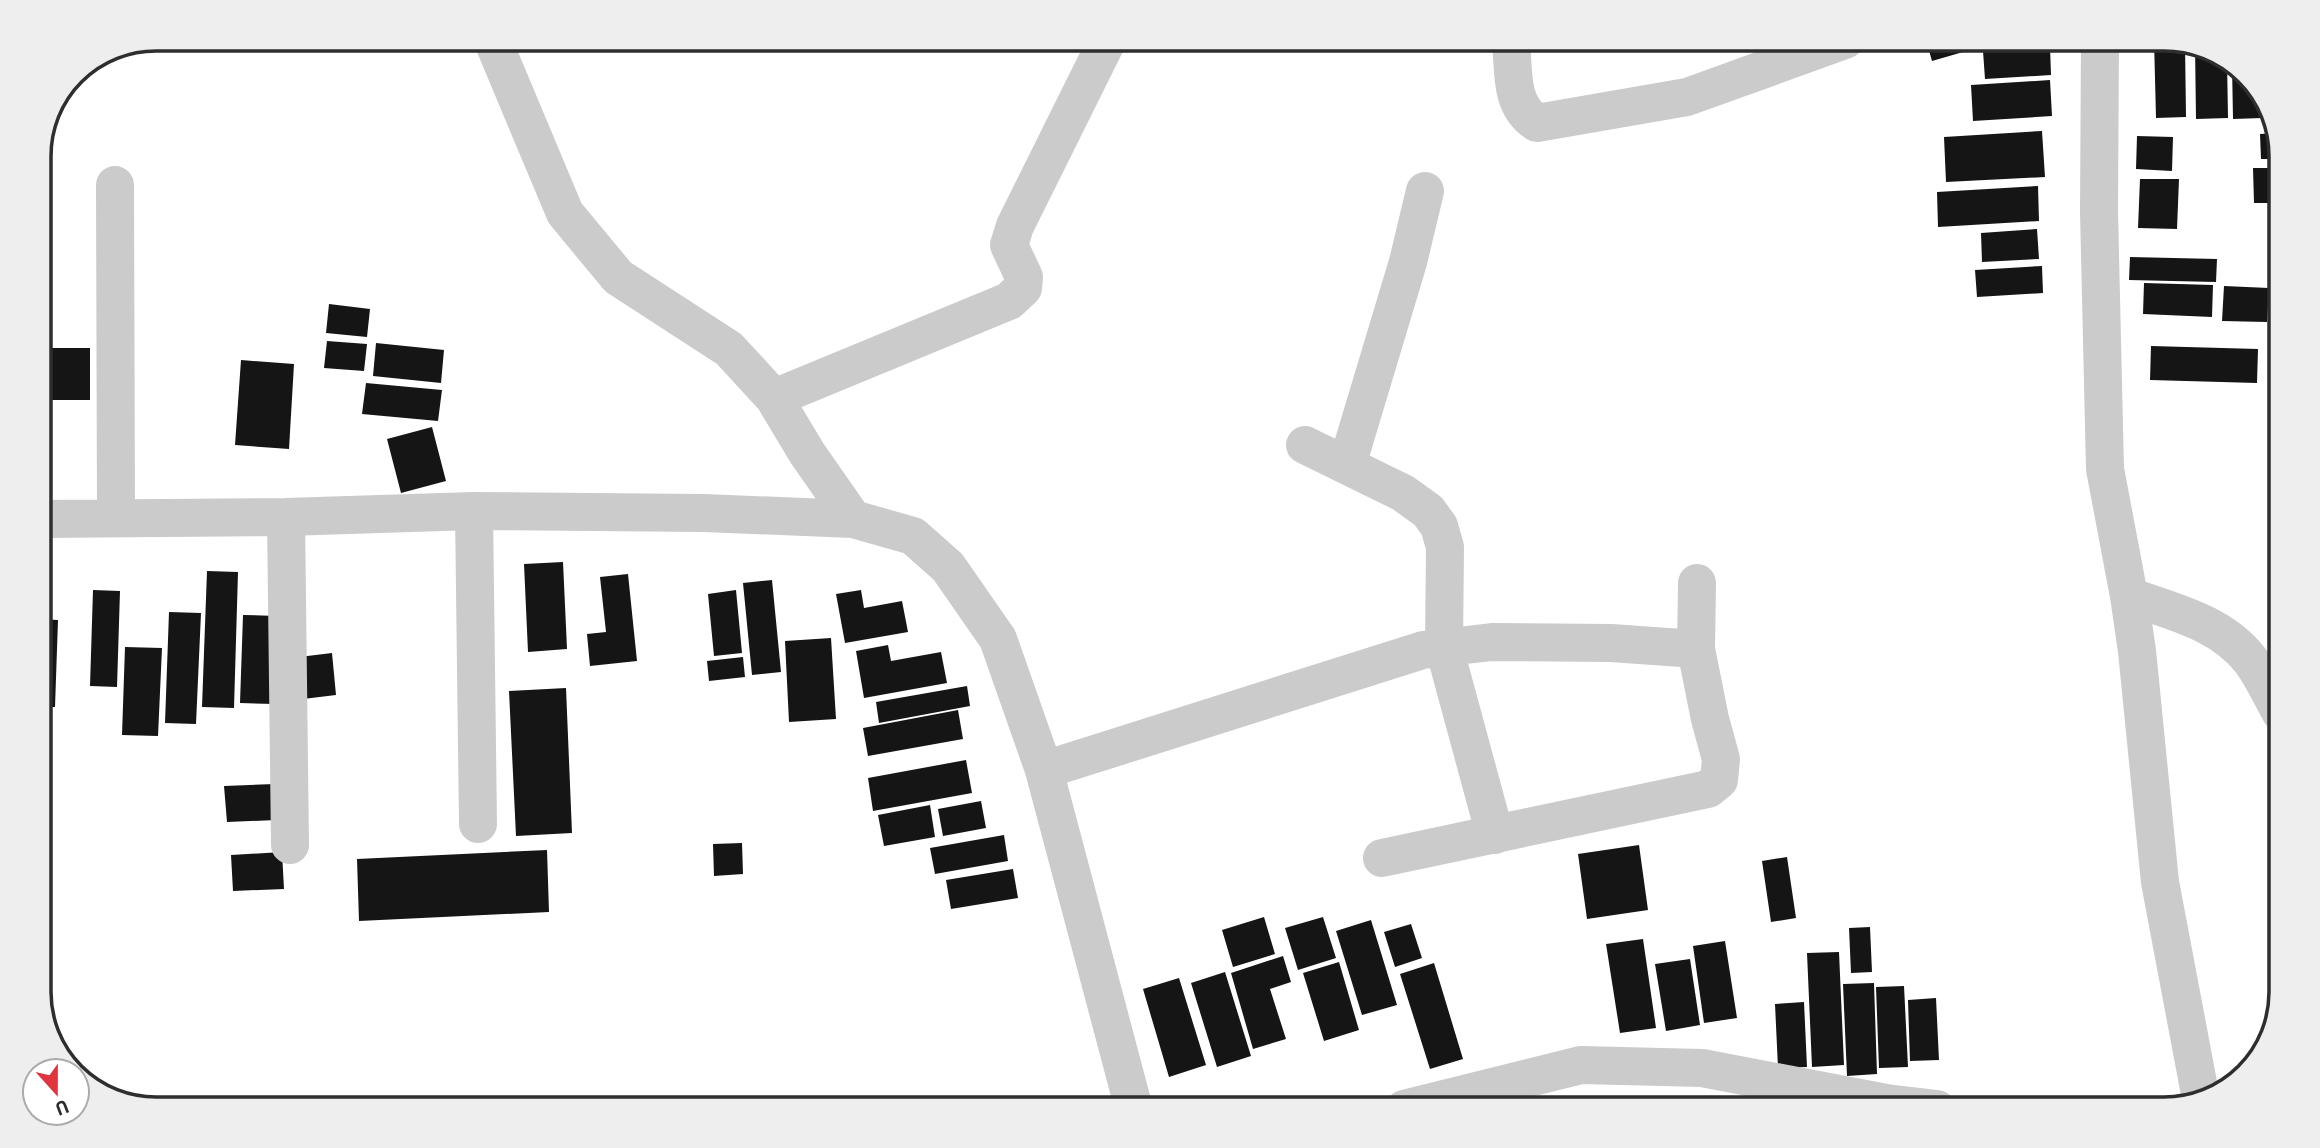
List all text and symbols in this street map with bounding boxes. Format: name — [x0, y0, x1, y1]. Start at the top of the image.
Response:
north arrow — [21, 1057, 91, 1127]
text: U — [53, 1095, 72, 1121]

